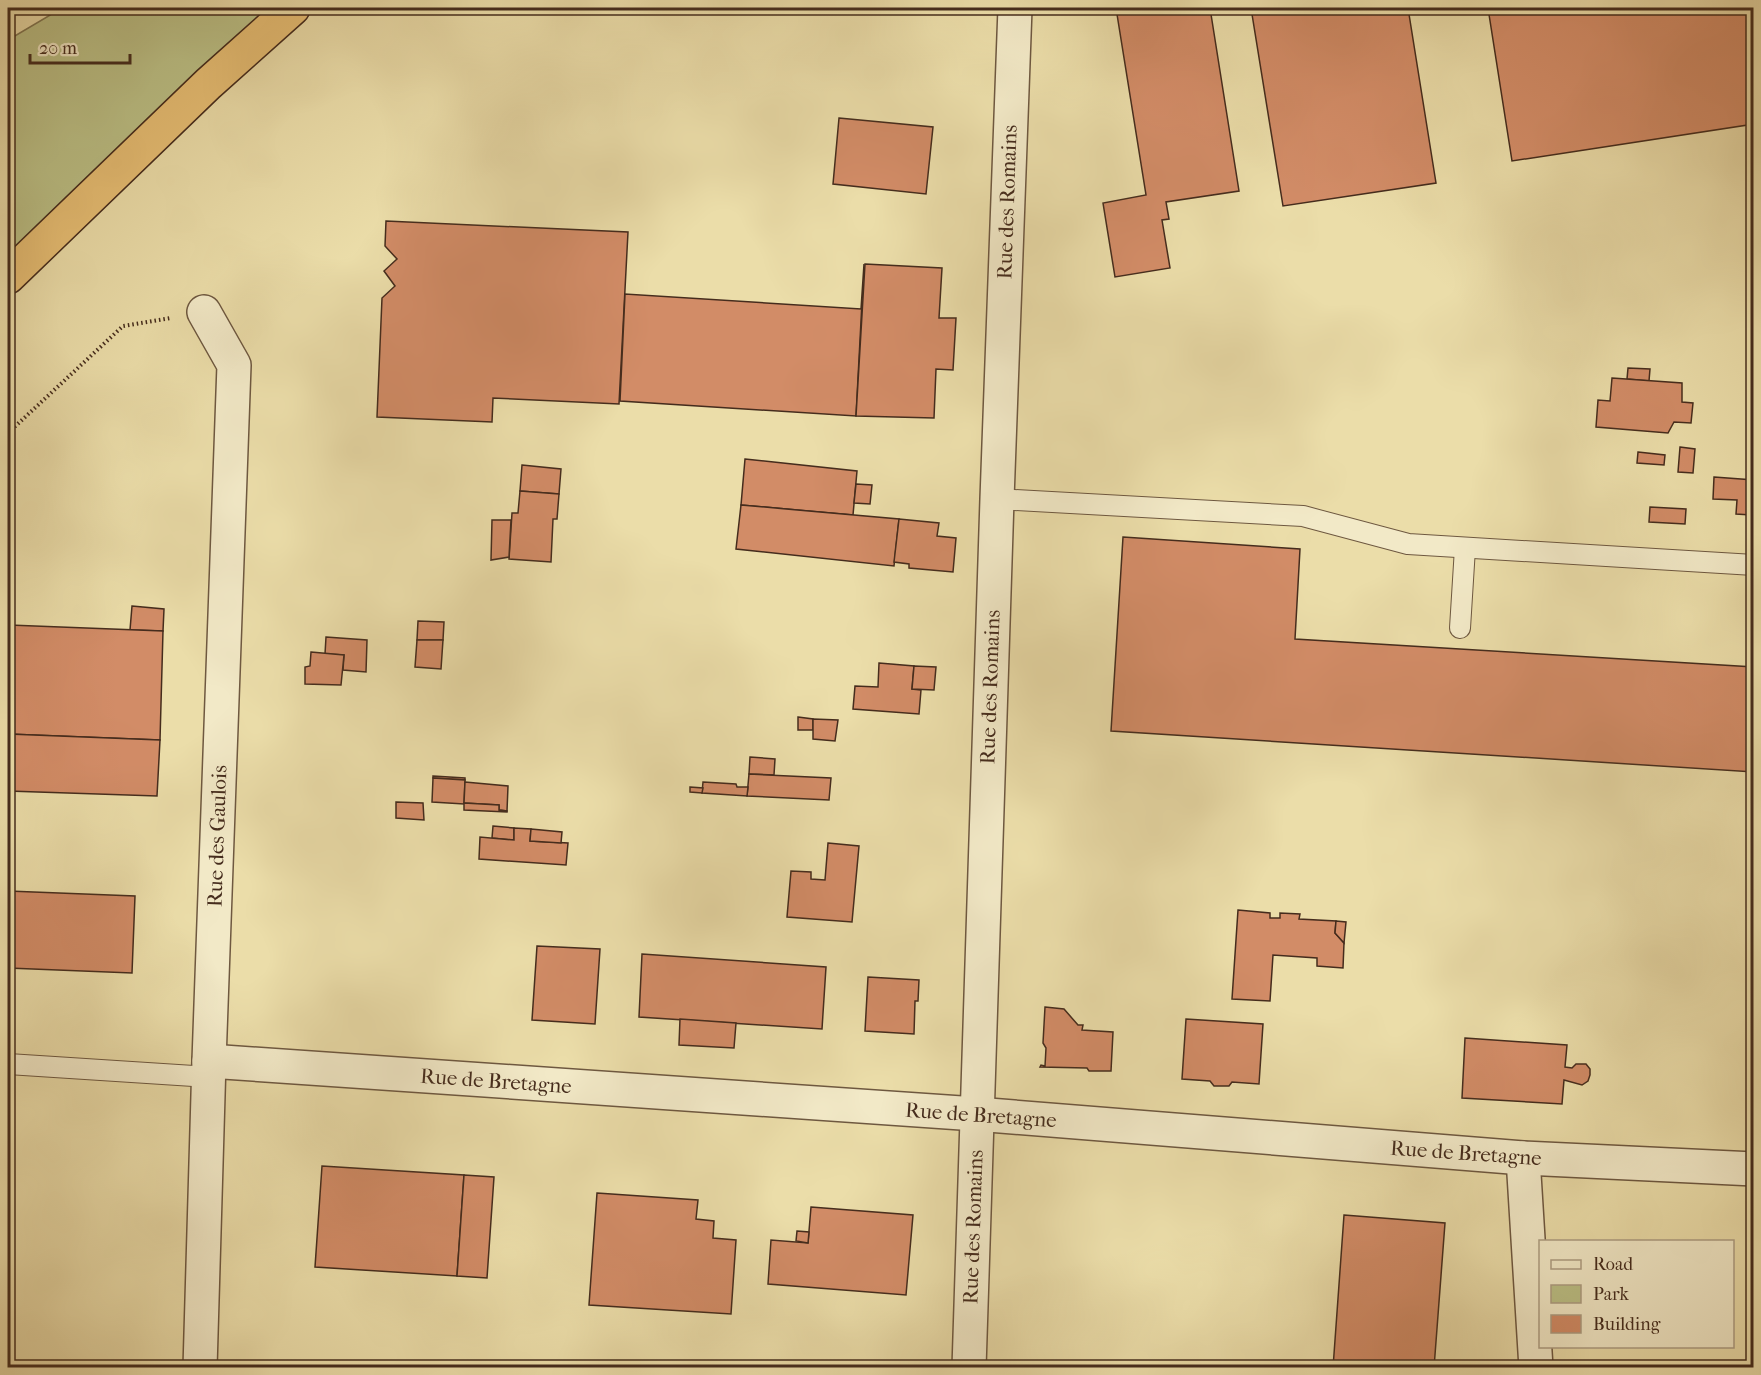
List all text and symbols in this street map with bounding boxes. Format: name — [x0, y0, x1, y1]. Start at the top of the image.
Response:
scale bar — [30, 27, 130, 65]
text: 20 m — [39, 38, 77, 59]
street label: Rue des Romains — [992, 124, 1022, 280]
street label: Rue des Romains — [975, 609, 1005, 765]
street label: Rue des Gaulois — [203, 764, 231, 907]
street label: Rue de Bretagne — [419, 1064, 573, 1098]
street label: Rue de Bretagne — [904, 1098, 1058, 1132]
street label: Rue de Bretagne — [1389, 1136, 1543, 1170]
street label: Rue des Romains — [958, 1149, 988, 1305]
legend — [1539, 1240, 1734, 1348]
text: Road — [1593, 1254, 1633, 1275]
text: Park — [1593, 1284, 1630, 1305]
text: Building — [1593, 1314, 1661, 1335]

